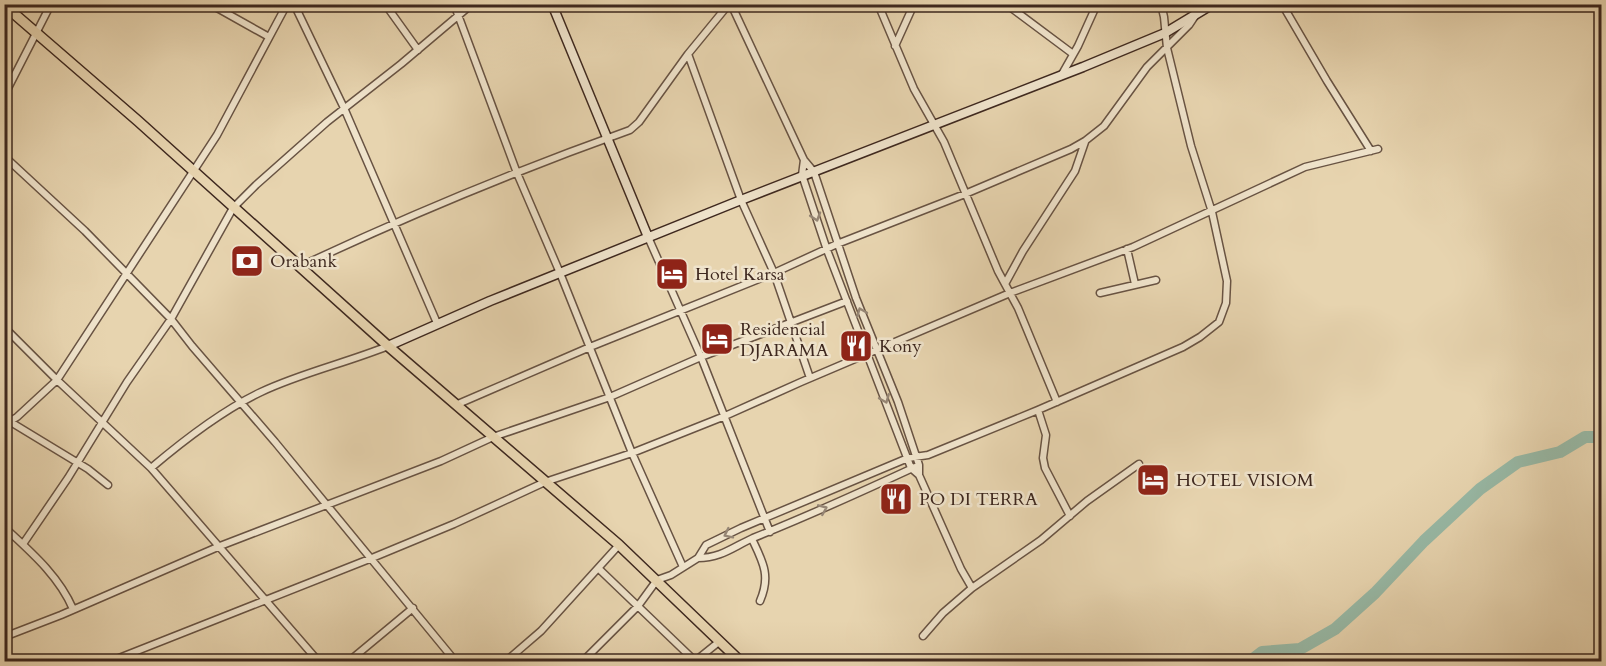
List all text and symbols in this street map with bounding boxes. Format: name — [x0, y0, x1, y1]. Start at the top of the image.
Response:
one-way arrow — [809, 211, 821, 222]
bank icon: Orabank — [229, 243, 265, 279]
place label: Orabank — [270, 249, 338, 274]
hotel icon: Hotel Karsa — [654, 256, 690, 292]
place label: Hotel Karsa — [695, 262, 785, 287]
one-way arrow — [856, 307, 868, 318]
place label: Residencial DJARAMA — [740, 317, 829, 363]
hotel icon: Residencial DJARAMA — [699, 321, 735, 357]
restaurant icon: Kony — [838, 328, 874, 364]
place label: Kony — [879, 334, 922, 359]
one-way arrow — [878, 393, 890, 404]
hotel icon: HOTEL VISIOM — [1135, 462, 1171, 498]
place label: HOTEL VISIOM — [1176, 468, 1314, 493]
restaurant icon: PO DI TERRA — [878, 481, 914, 517]
place label: PO DI TERRA — [919, 487, 1038, 512]
one-way arrow — [817, 504, 828, 516]
one-way arrow — [724, 527, 735, 539]

